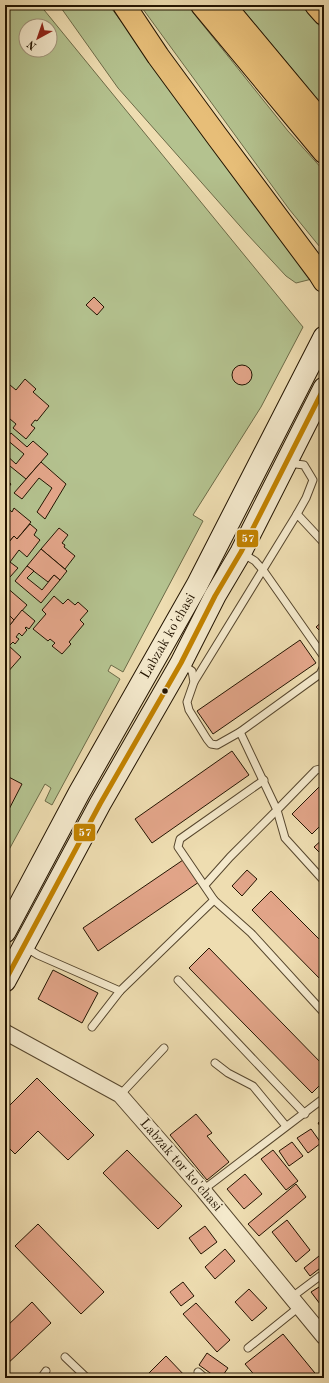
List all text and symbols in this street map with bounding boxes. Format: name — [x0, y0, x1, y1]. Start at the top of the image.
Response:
north arrow — [18, 18, 58, 58]
text: N — [25, 37, 39, 51]
line badge: 57 — [236, 529, 259, 548]
text: 57 — [242, 534, 254, 545]
street label: Labzak ko'chasi — [138, 591, 198, 681]
unlabelled marker — [160, 686, 170, 696]
line badge: 57 — [73, 823, 96, 842]
text: 57 — [79, 828, 91, 839]
street label: Labzak tor ko'chasi — [137, 1116, 225, 1214]

